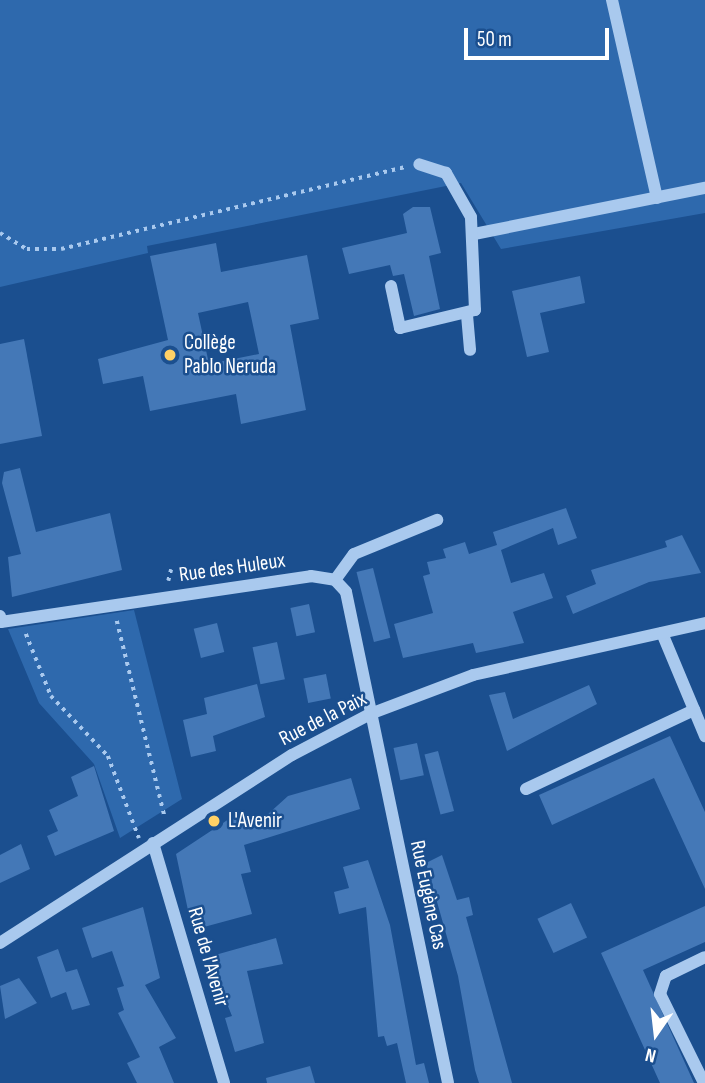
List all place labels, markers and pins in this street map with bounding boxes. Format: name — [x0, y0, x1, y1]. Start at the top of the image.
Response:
place label: Collège Pablo Neruda — [184, 330, 276, 380]
marker: Collège Pablo Neruda — [162, 347, 178, 363]
place label: L'Avenir — [228, 808, 282, 834]
marker: L'Avenir — [206, 813, 222, 829]

